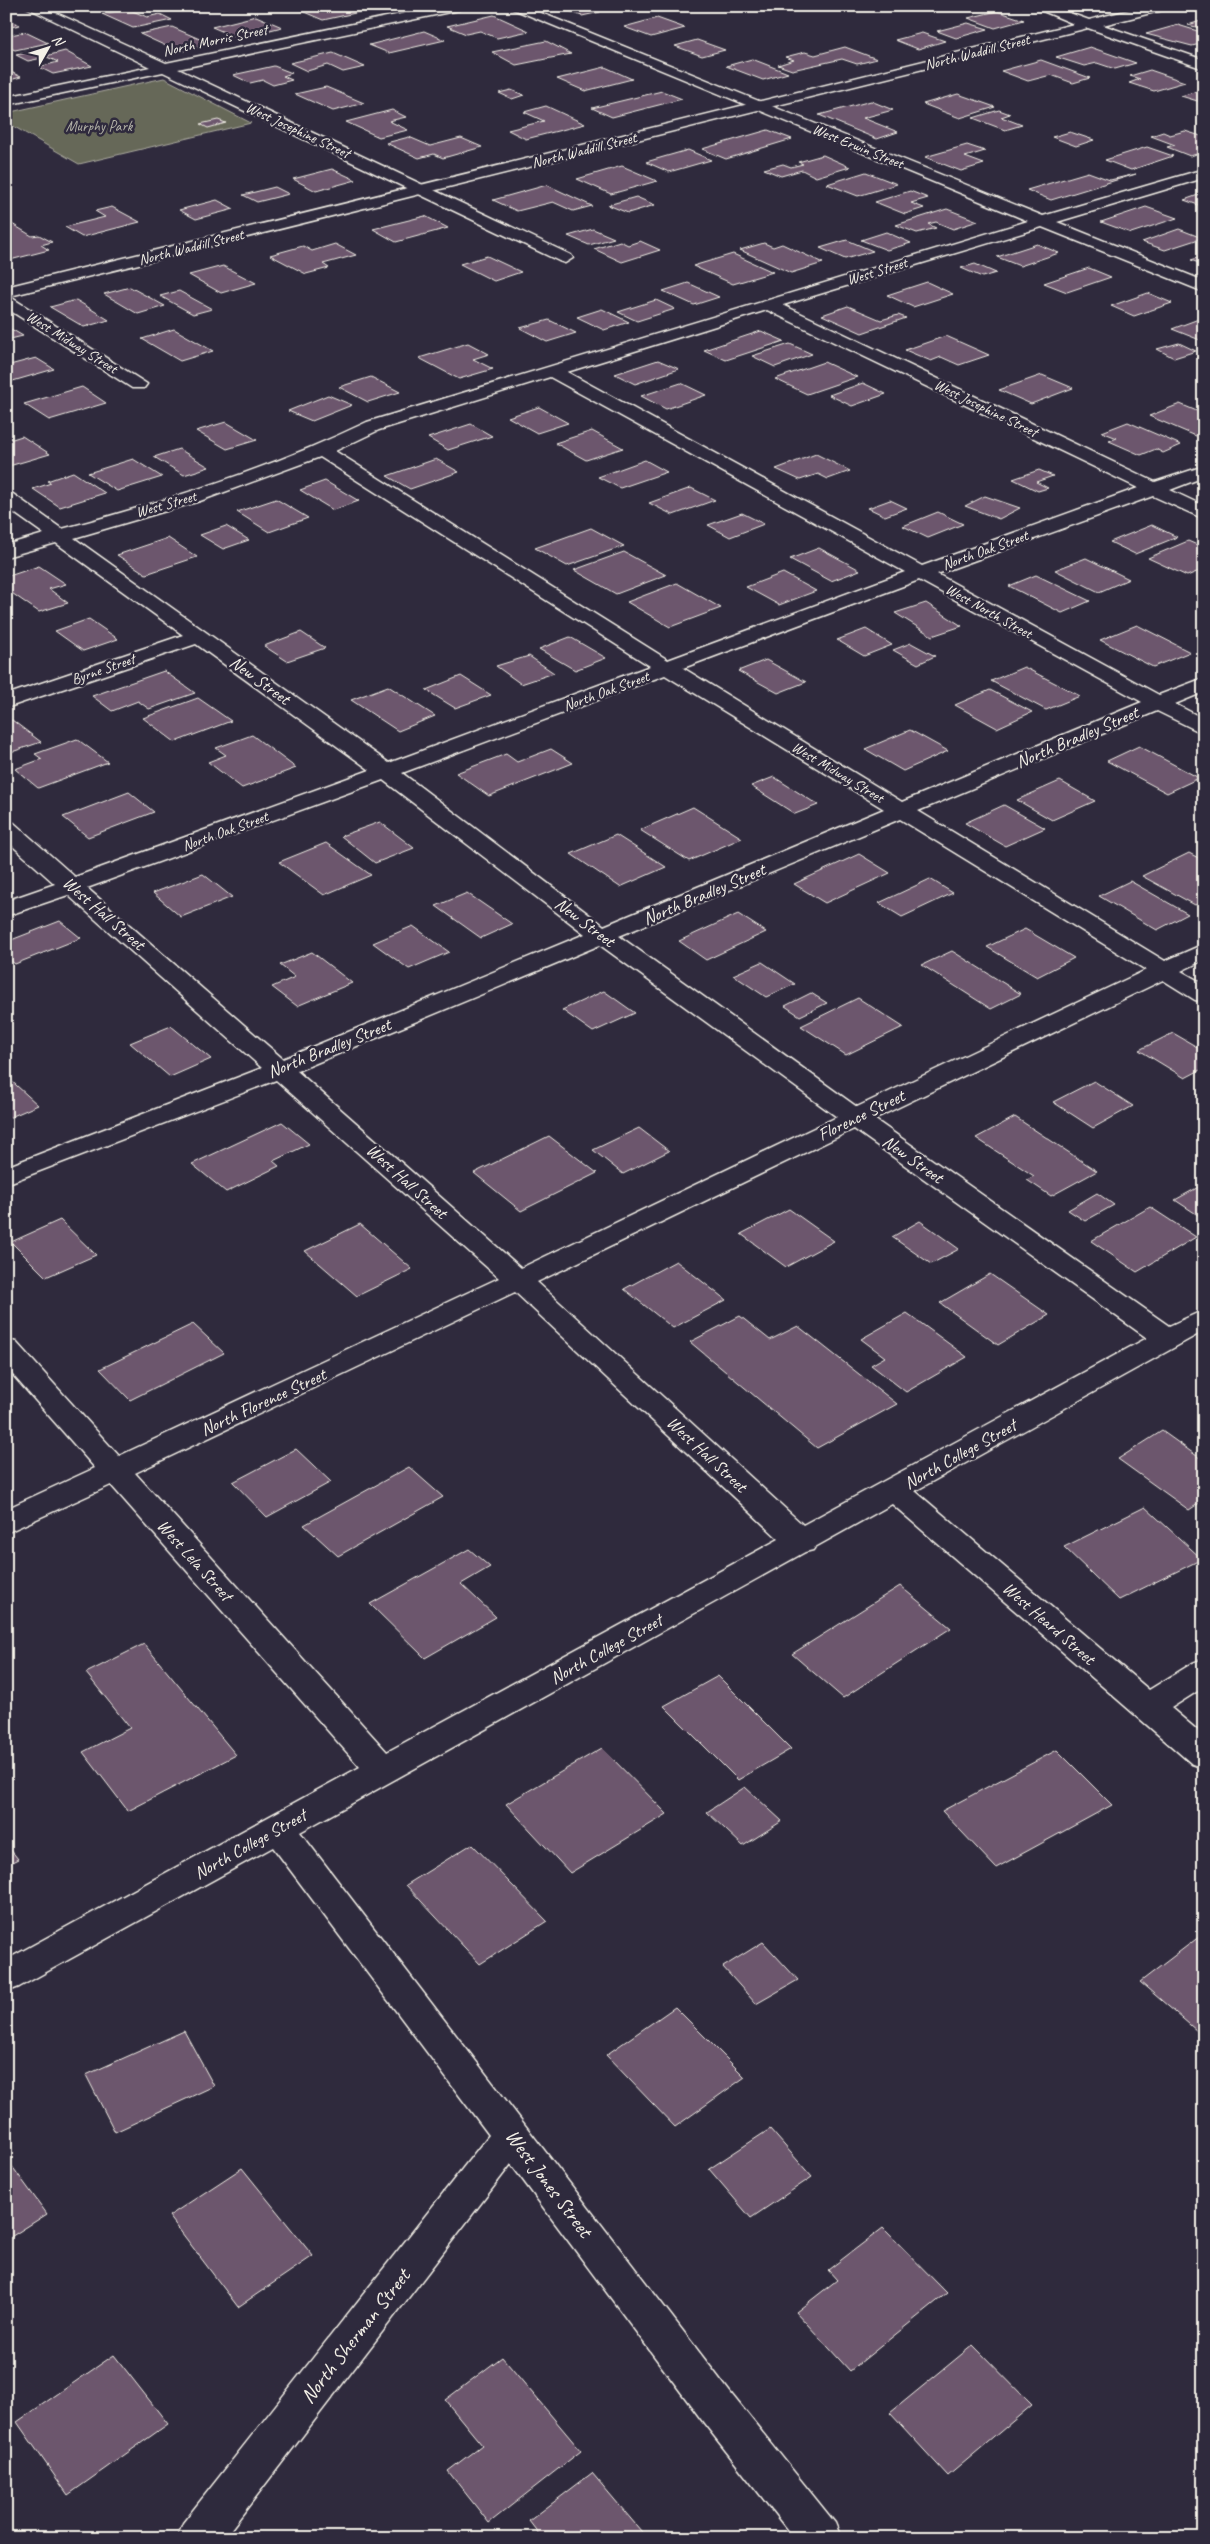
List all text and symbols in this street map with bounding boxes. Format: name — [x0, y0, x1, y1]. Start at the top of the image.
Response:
street label: North Morris Street — [161, 20, 271, 61]
north arrow — [22, 22, 72, 72]
street label: North Waddill Street — [923, 30, 1034, 75]
text: N — [48, 31, 69, 51]
street label: West Josephine Street — [243, 98, 355, 164]
park label: Murphy Park — [66, 117, 134, 136]
street label: West Erwin Street — [810, 120, 908, 174]
street label: North Waddill Street — [530, 128, 641, 173]
street label: North Waddill Street — [137, 225, 248, 270]
street label: West Street — [845, 253, 911, 290]
street label: West Midway Street — [23, 307, 123, 379]
street label: West Josephine Street — [931, 375, 1042, 443]
street label: West Street — [134, 486, 200, 522]
street label: North Oak Street — [940, 525, 1033, 575]
street label: West North Street — [942, 580, 1037, 644]
street label: Byrne Street — [69, 649, 139, 689]
street label: New Street — [225, 651, 296, 710]
street label: North Oak Street — [561, 666, 654, 716]
street label: North Bradley Street — [1012, 701, 1143, 773]
street label: West Midway Street — [788, 737, 889, 808]
street label: North Oak Street — [180, 806, 273, 856]
street label: North Bradley Street — [639, 858, 770, 930]
street label: West Hall Street — [58, 871, 151, 956]
street label: New Street — [551, 892, 621, 953]
street label: North Bradley Street — [264, 1013, 396, 1083]
street label: Florence Street — [814, 1084, 910, 1145]
street label: New Street — [878, 1130, 949, 1189]
street label: West Hall Street — [362, 1139, 454, 1225]
street label: North Florence Street — [197, 1362, 331, 1441]
street label: West Hall Street — [662, 1411, 753, 1498]
street label: North College Street — [900, 1413, 1023, 1494]
street label: West Lela Street — [153, 1515, 239, 1608]
street label: West Heard Street — [998, 1577, 1101, 1670]
street label: North College Street — [546, 1608, 669, 1689]
street label: North College Street — [190, 1803, 313, 1884]
street label: West Jones Street — [500, 2124, 599, 2244]
street label: North Sherman Street — [294, 2262, 417, 2408]

